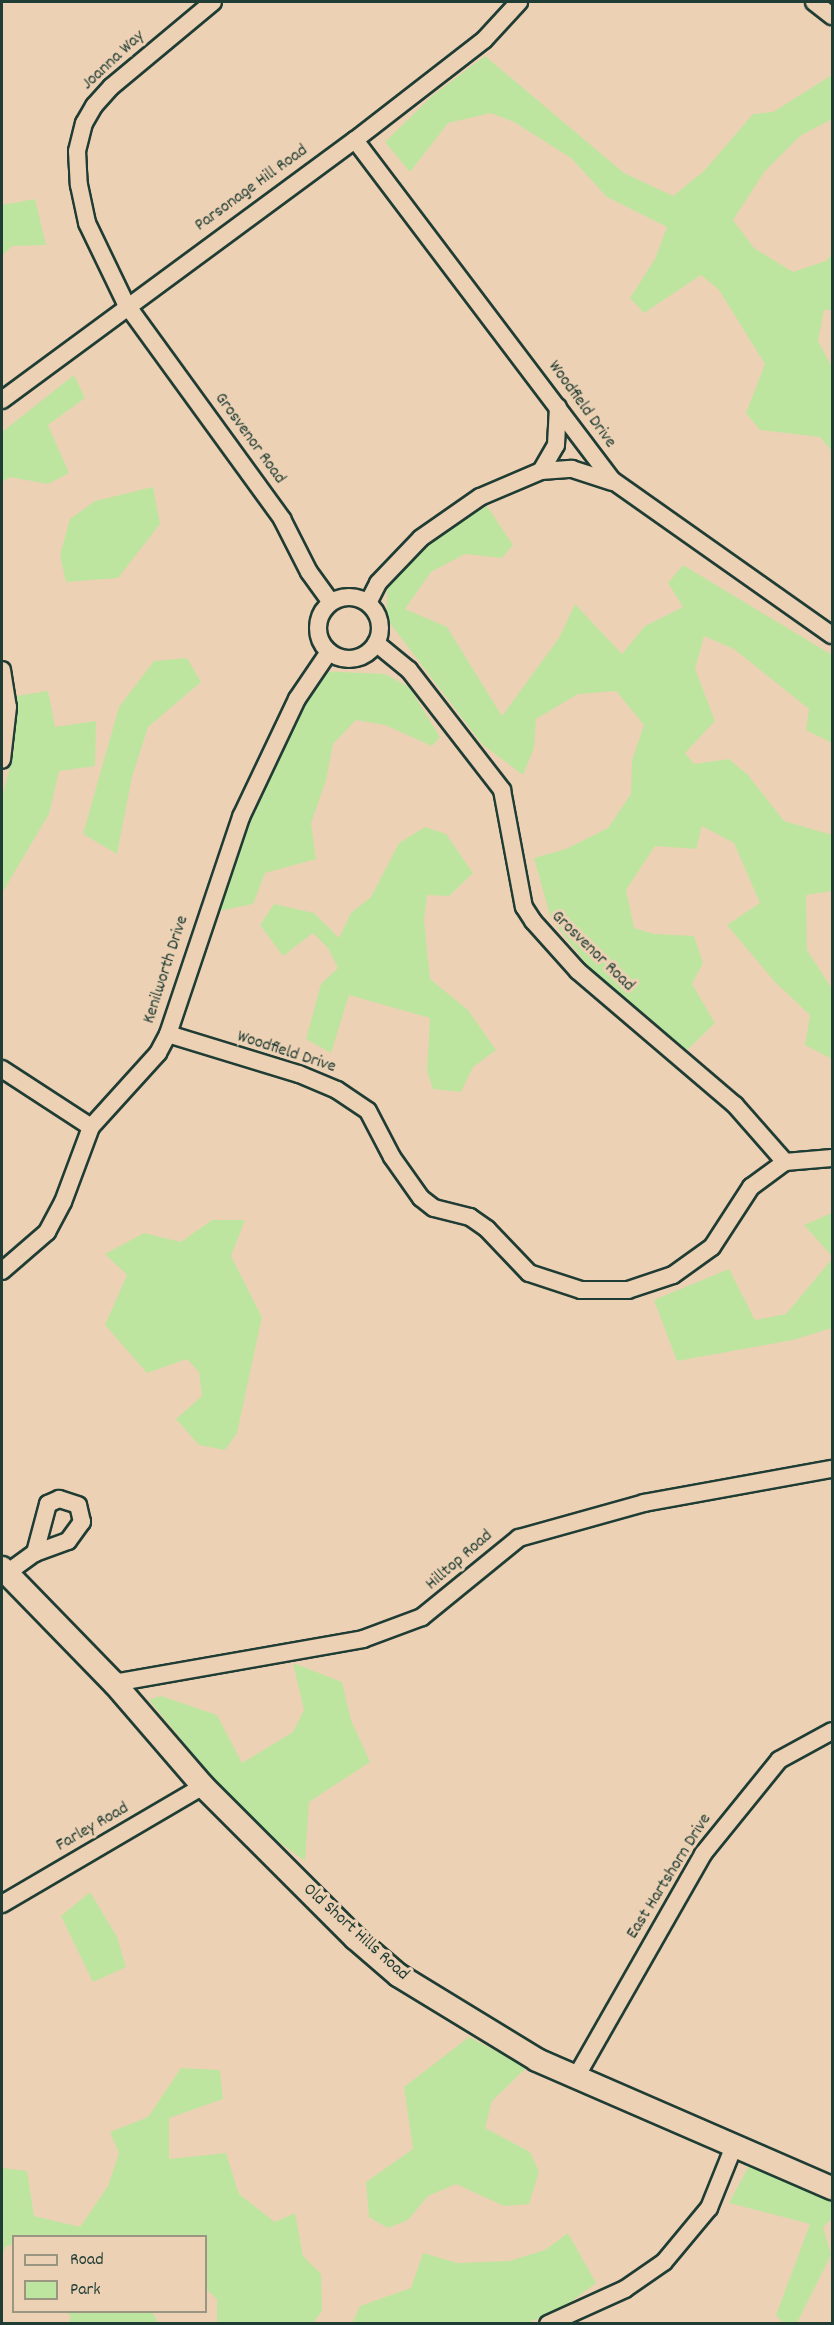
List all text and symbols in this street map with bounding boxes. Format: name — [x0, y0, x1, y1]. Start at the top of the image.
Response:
street label: Joanna Way — [78, 26, 150, 96]
street label: Parsonage Hill Road — [191, 141, 313, 237]
street label: Woodfield Drive — [542, 357, 620, 453]
street label: Grosvenor Road — [209, 389, 289, 489]
street label: Grosvenor Road — [546, 907, 638, 997]
street label: Kenilworth Drive — [139, 913, 195, 1027]
street label: Woodfield Drive — [234, 1027, 338, 1079]
street label: Hilltop Road — [422, 1526, 498, 1596]
street label: Farley Road — [53, 1799, 133, 1857]
street label: East Hartshorn Drive — [623, 1810, 717, 1944]
street label: Old Short Hills Road — [298, 1880, 412, 1986]
legend — [12, 2235, 207, 2313]
text: Road — [70, 2248, 104, 2273]
text: Park — [70, 2278, 101, 2303]

